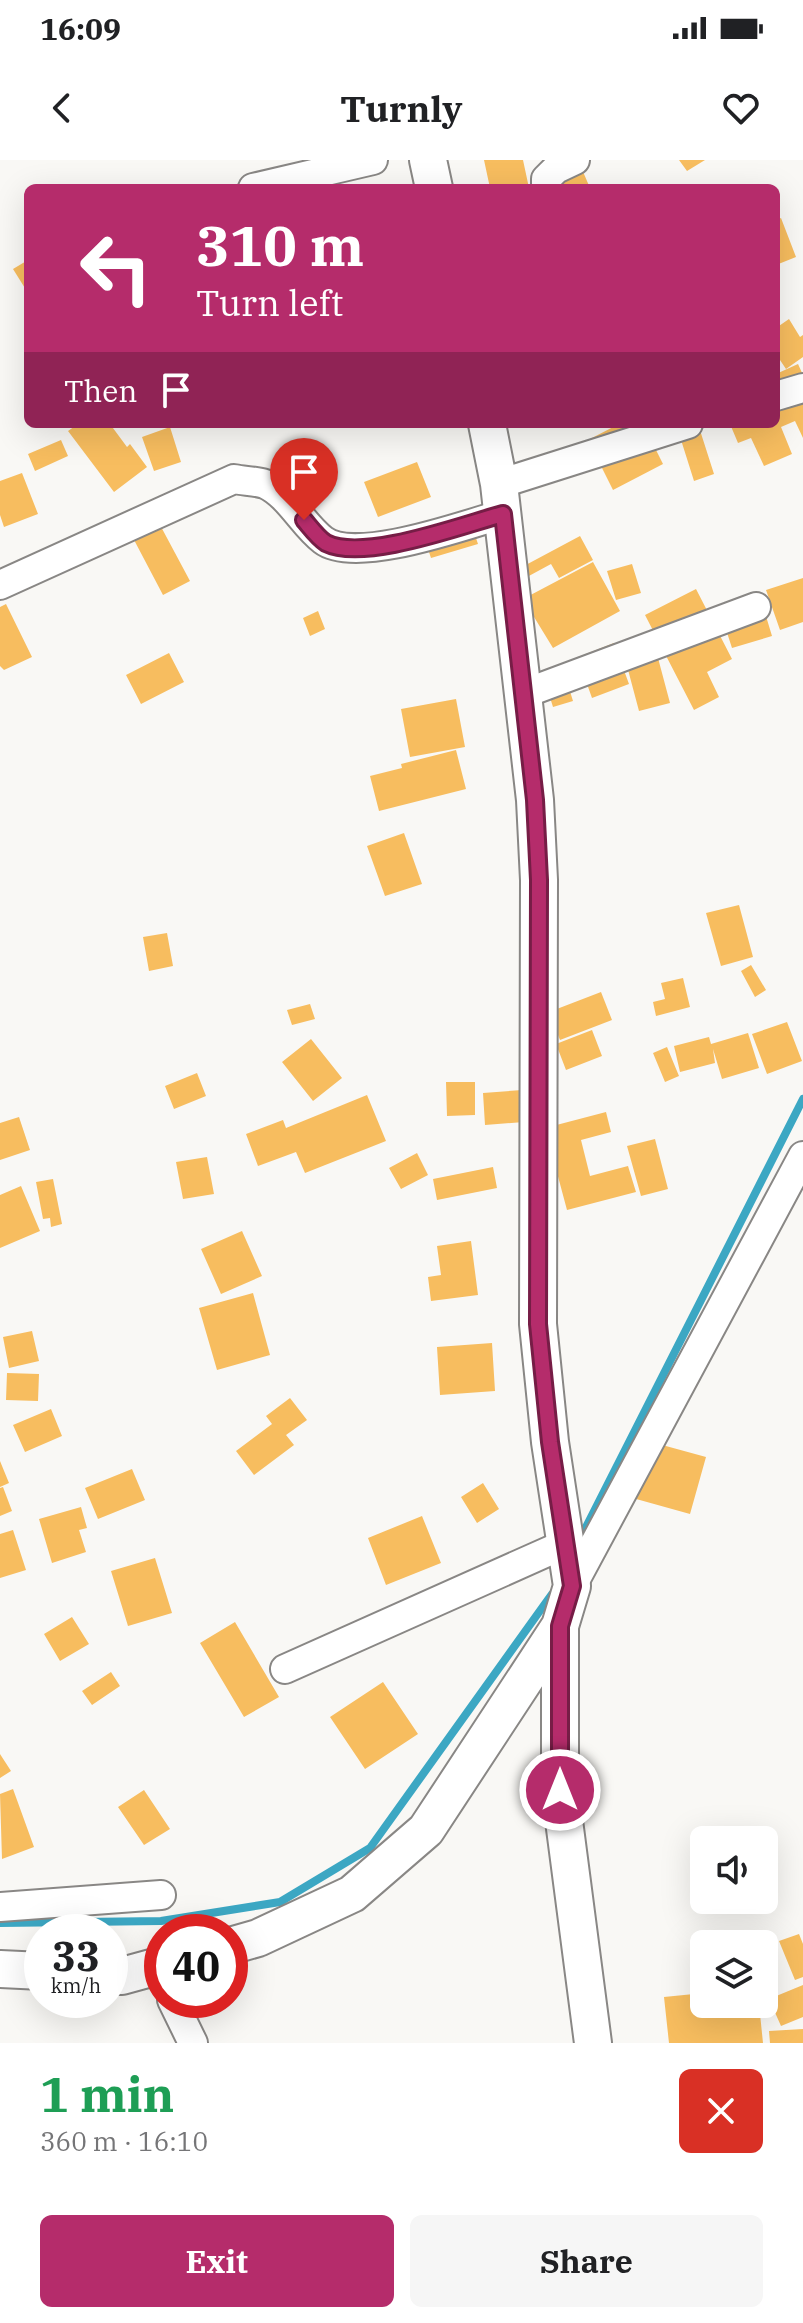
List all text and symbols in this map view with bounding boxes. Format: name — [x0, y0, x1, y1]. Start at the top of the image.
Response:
text: 16:09 — [40, 9, 121, 48]
text: Turnly — [340, 85, 463, 132]
icon: back — [40, 86, 84, 130]
icon: heart — [719, 86, 763, 130]
text: 310 m — [196, 209, 364, 281]
icon: left — [64, 216, 168, 320]
text: Turn left — [196, 279, 343, 326]
icon: arrive — [154, 368, 198, 412]
text: Then — [64, 371, 138, 410]
pin — [270, 438, 338, 520]
icon: arrive — [282, 450, 326, 494]
position arrow — [518, 1748, 602, 1832]
map controls — [690, 1826, 778, 2018]
button: sound — [690, 1826, 778, 1914]
speed limit sign: 40 — [144, 1914, 248, 2018]
text: 33 — [52, 1930, 100, 1982]
button: layers — [690, 1930, 778, 2018]
text: km/h — [51, 1972, 101, 1999]
text: 1 min — [40, 2063, 174, 2125]
button: close — [679, 2069, 763, 2153]
text: 360 m · 16:10 — [40, 2124, 208, 2158]
button: Exit — [40, 2215, 394, 2307]
button: Share — [410, 2215, 763, 2307]

